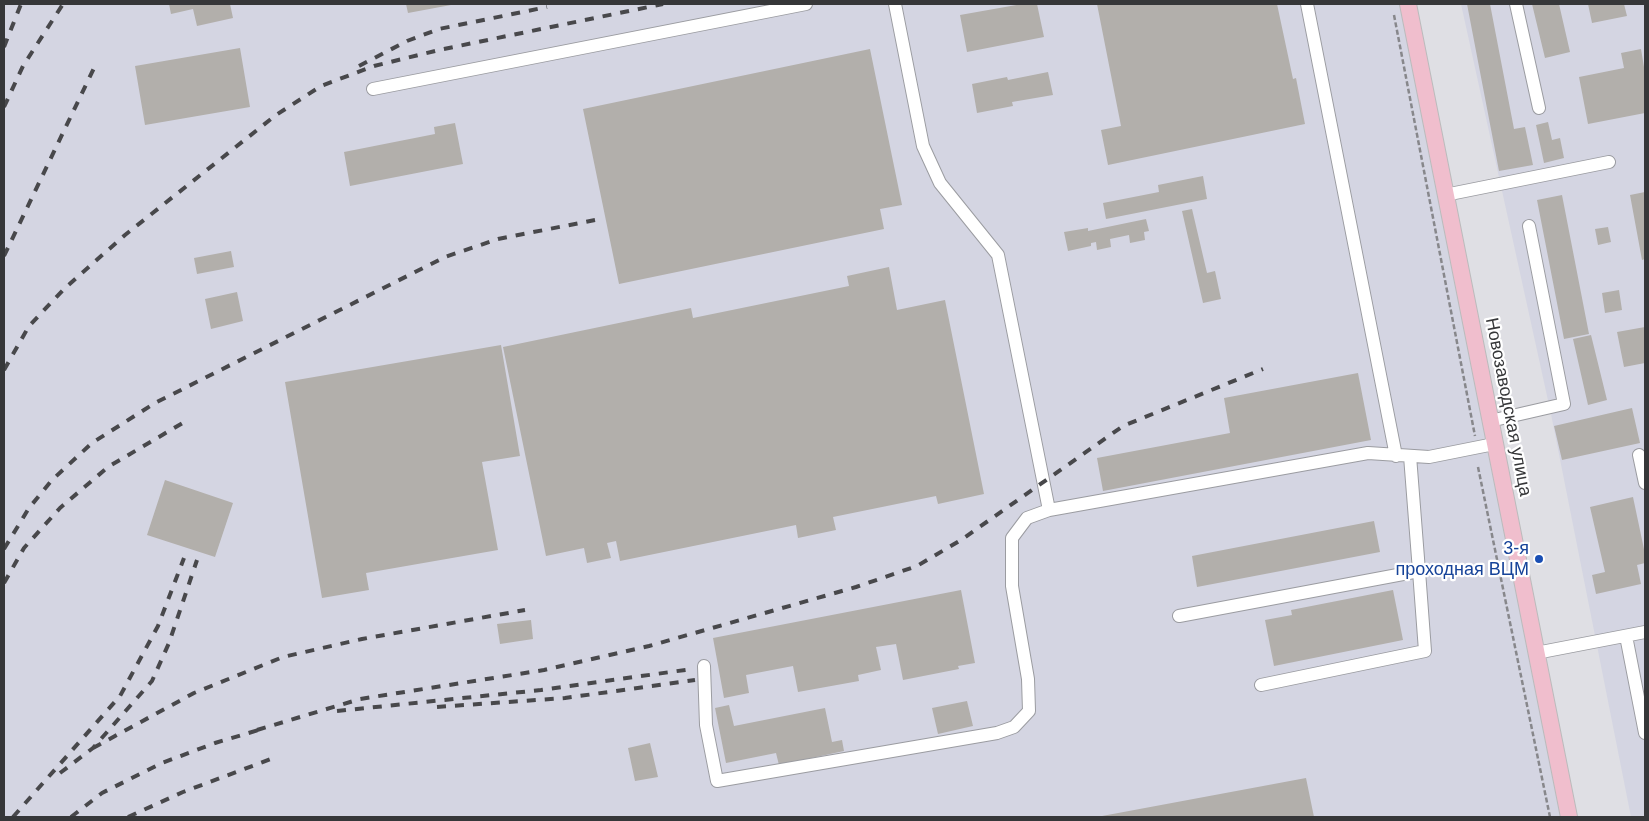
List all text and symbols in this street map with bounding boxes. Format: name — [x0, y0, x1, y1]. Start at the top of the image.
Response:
street label: Новозаводская улица — [1480, 316, 1536, 498]
place label: 3-я проходная ВЦМ — [1396, 538, 1529, 580]
marker: 3-я проходная ВЦМ — [1533, 553, 1545, 565]

